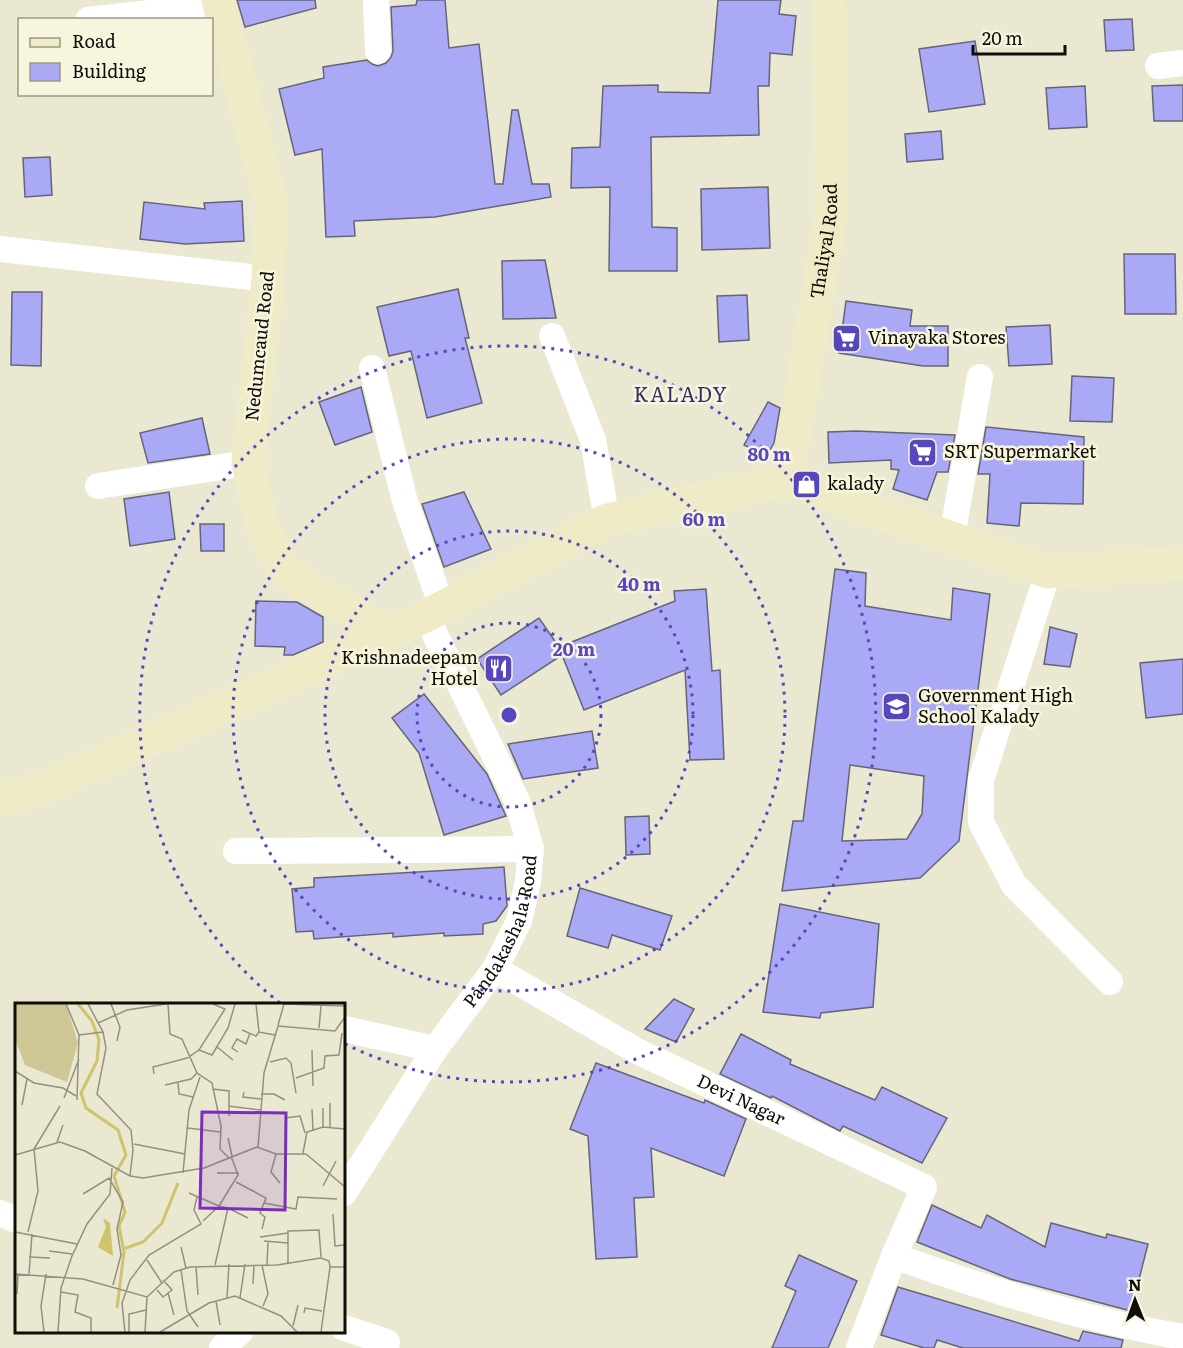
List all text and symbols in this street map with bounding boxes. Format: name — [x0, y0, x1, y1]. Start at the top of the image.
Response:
legend — [18, 18, 213, 96]
scale bar — [973, 18, 1064, 56]
text: 20 m — [982, 24, 1023, 51]
text: Road — [72, 27, 116, 54]
text: Building — [72, 57, 147, 84]
street label: Thaliyal Road — [802, 183, 843, 301]
street label: Nedumcaud Road — [237, 269, 280, 422]
supermarket icon: Vinayaka Stores — [831, 322, 863, 354]
place label: Vinayaka Stores — [868, 323, 1005, 350]
district label: KALADY — [634, 378, 728, 408]
supermarket icon: SRT Supermarket — [907, 436, 939, 468]
place label: SRT Supermarket — [944, 437, 1097, 464]
text: 80 m — [747, 440, 791, 467]
shop icon: kalady — [790, 468, 822, 500]
place label: kalady — [827, 469, 885, 496]
text: 60 m — [682, 505, 726, 532]
text: 40 m — [617, 570, 661, 597]
text: 20 m — [553, 635, 595, 662]
place label: Krishnadeepam Hotel — [341, 643, 478, 691]
restaurant icon: Krishnadeepam Hotel — [483, 652, 515, 684]
place label: Government High School Kalady — [918, 681, 1073, 729]
school or university icon: Government High School Kalady — [881, 690, 913, 722]
centre of rings — [499, 705, 519, 725]
street label: Pandakashala Road — [456, 854, 542, 1013]
inset map — [15, 1003, 345, 1333]
street label: Devi Nagar — [693, 1066, 791, 1132]
north arrow — [1105, 1270, 1165, 1330]
text: N — [1128, 1272, 1142, 1296]

